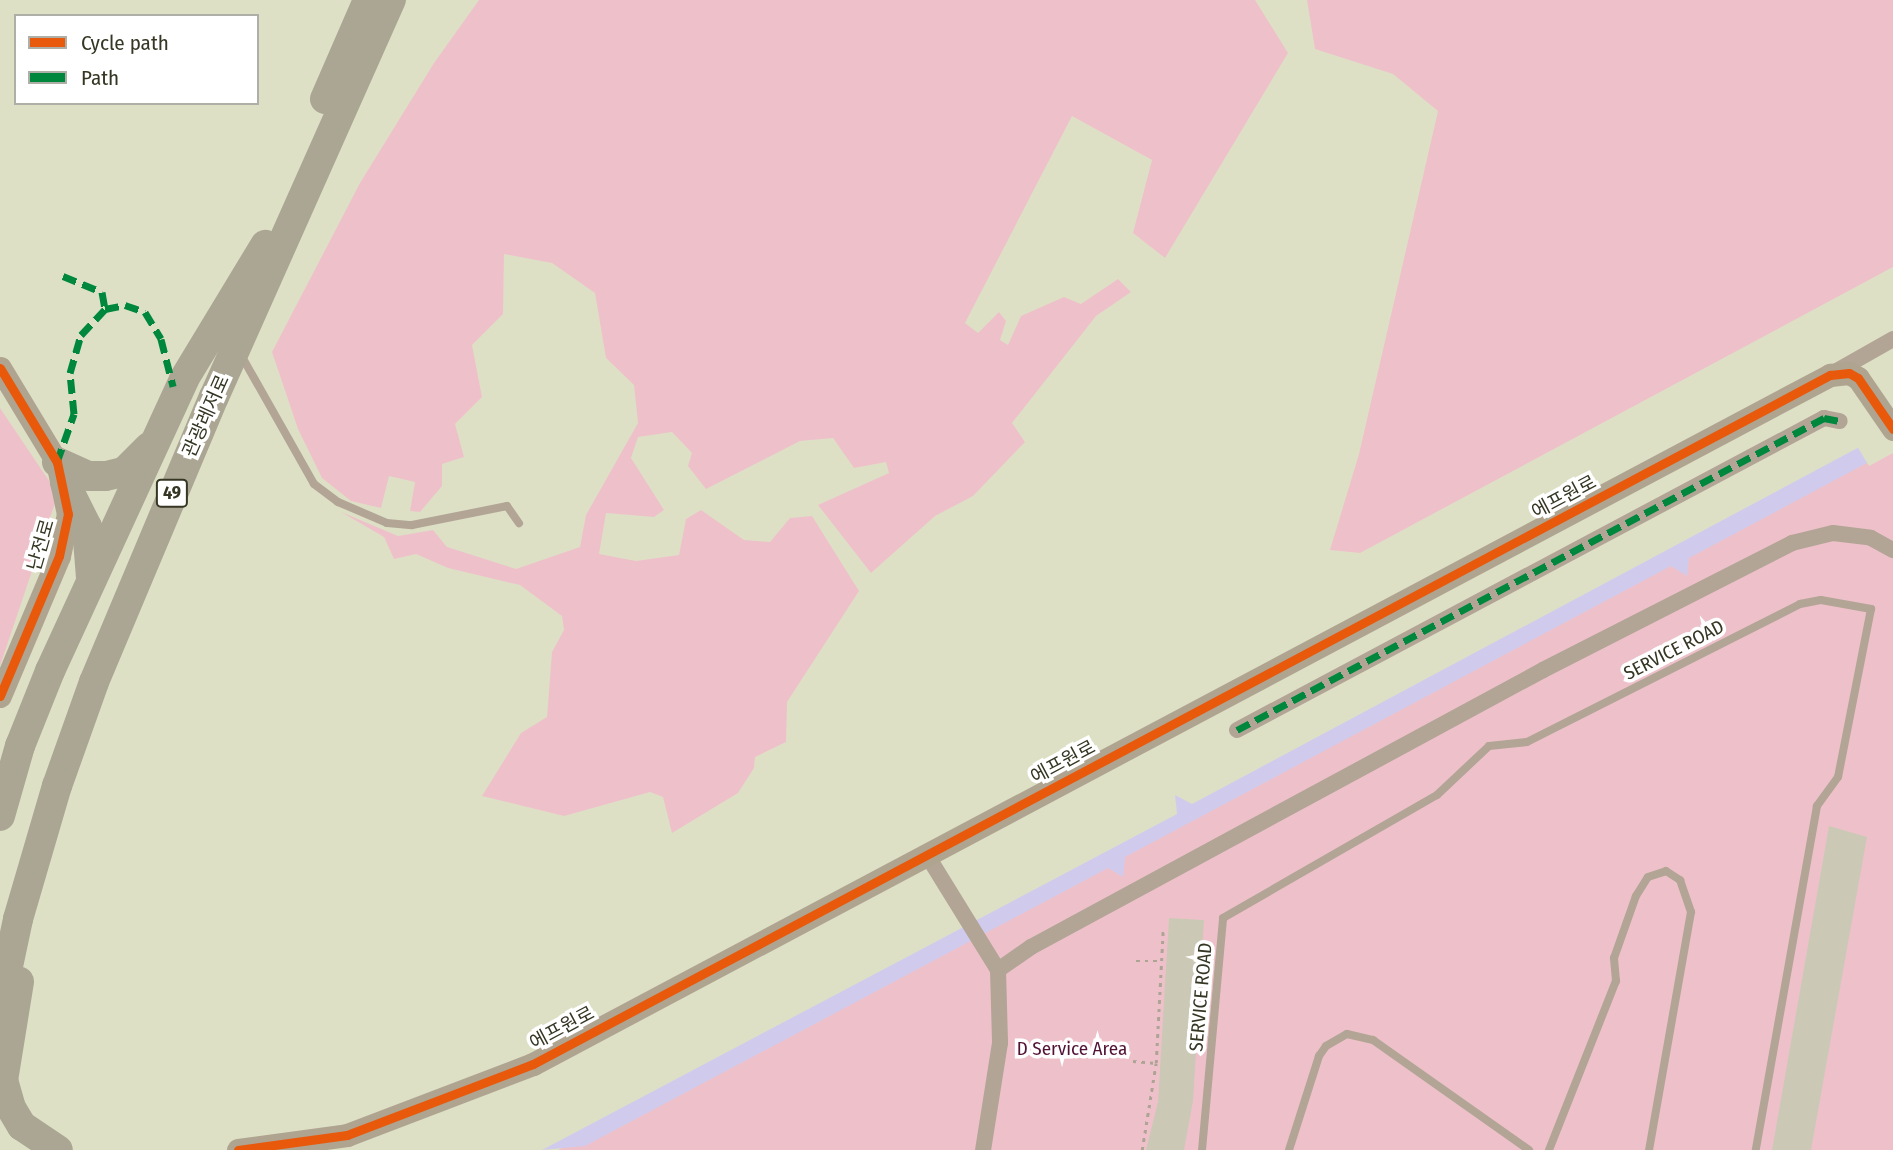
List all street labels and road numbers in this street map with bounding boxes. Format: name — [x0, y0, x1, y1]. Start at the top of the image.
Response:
street label: 관광레저로 — [178, 371, 234, 461]
street label: 에프원로 — [1528, 471, 1600, 523]
road number: 49 — [154, 478, 190, 508]
street label: 난전로 — [23, 517, 59, 573]
street label: SERVICE ROAD — [1620, 615, 1728, 685]
street label: 에프원로 — [1027, 736, 1099, 788]
street label: SERVICE ROAD — [1185, 942, 1217, 1052]
street label: 에프원로 — [526, 1002, 598, 1054]

